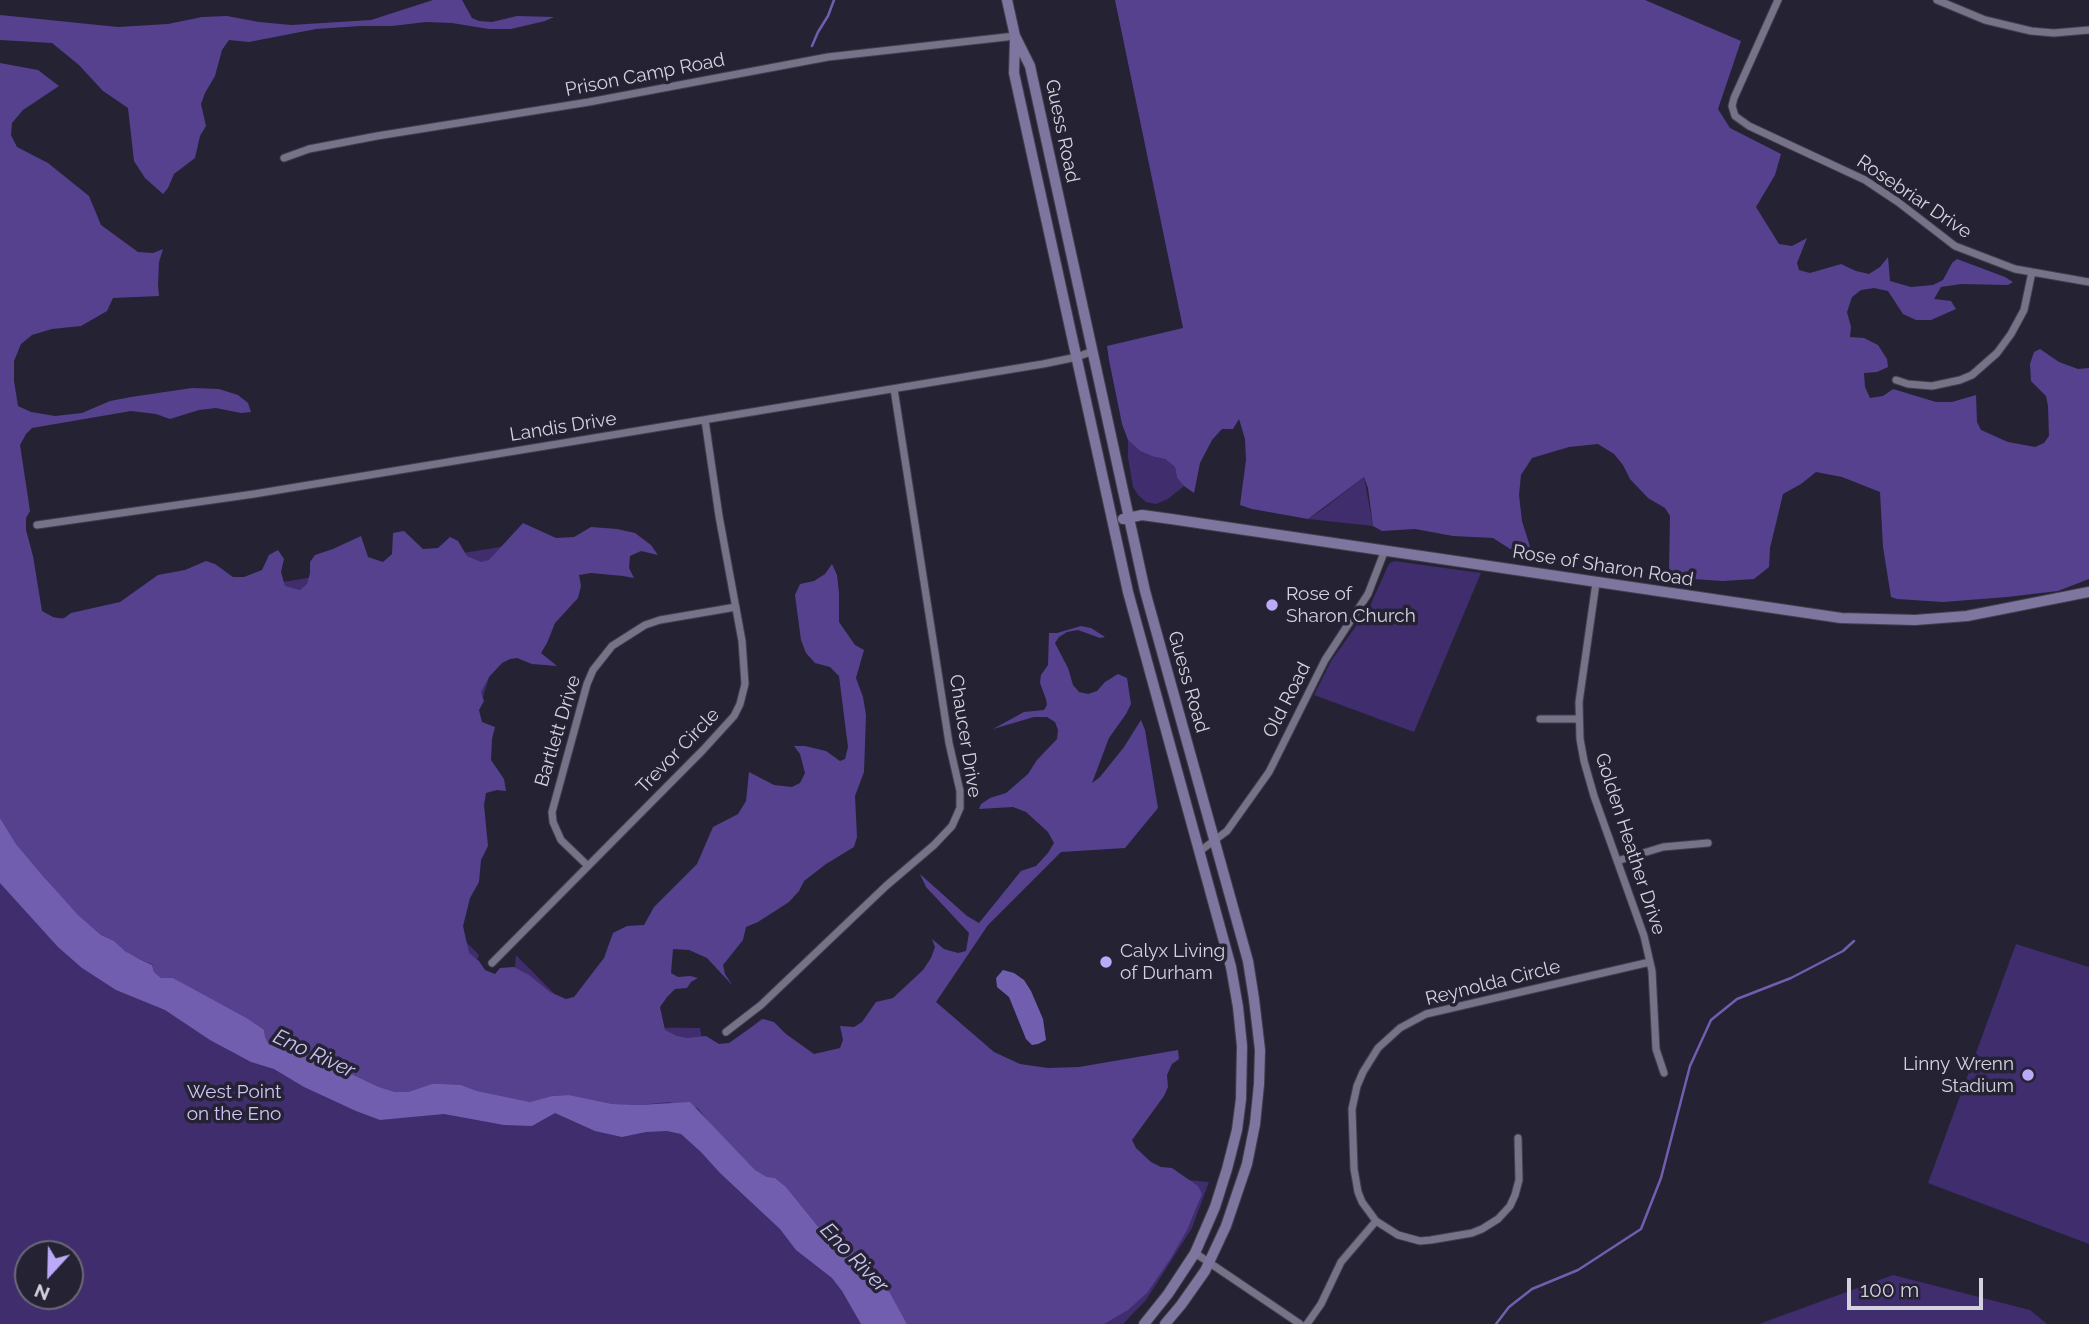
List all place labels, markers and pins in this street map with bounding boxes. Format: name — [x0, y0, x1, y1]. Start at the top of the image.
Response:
place label: Rose of Sharon Church — [1286, 583, 1416, 627]
marker: Rose of Sharon Church — [1264, 597, 1280, 613]
place label: Calyx Living of Durham — [1120, 940, 1225, 984]
marker: Calyx Living of Durham — [1098, 954, 1114, 970]
place label: Linny Wrenn Stadium — [1903, 1053, 2014, 1097]
marker: Linny Wrenn Stadium — [2020, 1067, 2036, 1083]

